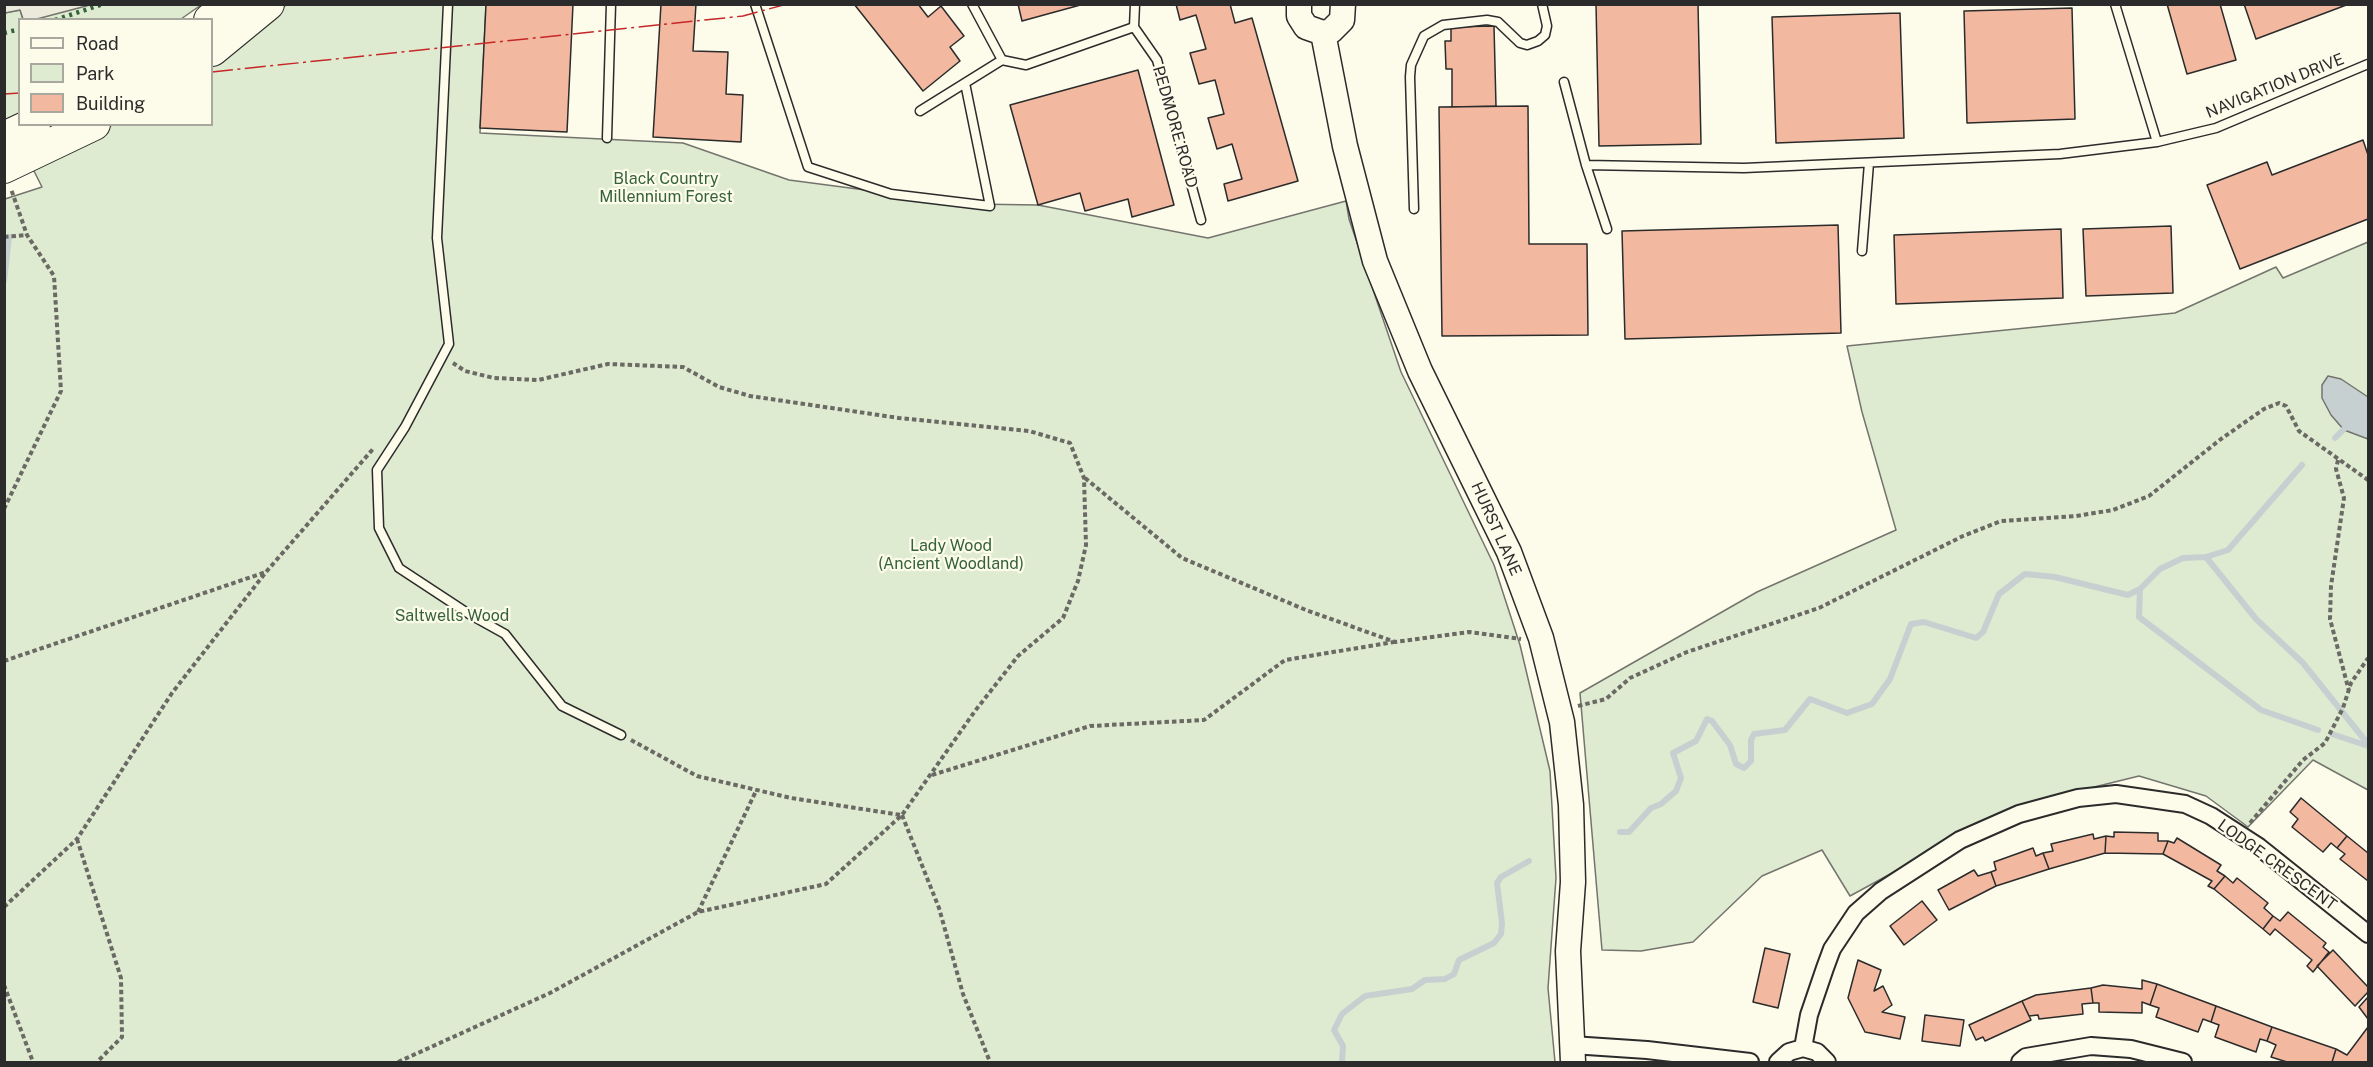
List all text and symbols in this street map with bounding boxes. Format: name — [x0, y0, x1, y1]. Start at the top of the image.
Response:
legend — [18, 18, 213, 126]
text: Road — [76, 33, 119, 54]
street label: NAVIGATION DRIVE — [2203, 49, 2347, 123]
text: Park — [76, 63, 114, 84]
street label: PEDMORE ROAD — [1148, 64, 1202, 190]
text: Building — [76, 93, 145, 114]
park label: Black Country Millennium Forest — [599, 169, 733, 207]
street label: HURST LANE — [1467, 479, 1525, 579]
park label: Lady Wood (Ancient Woodland) — [878, 536, 1024, 574]
park label: Saltwells Wood — [395, 606, 509, 626]
street label: LODGE CRESCENT — [2214, 815, 2340, 915]

